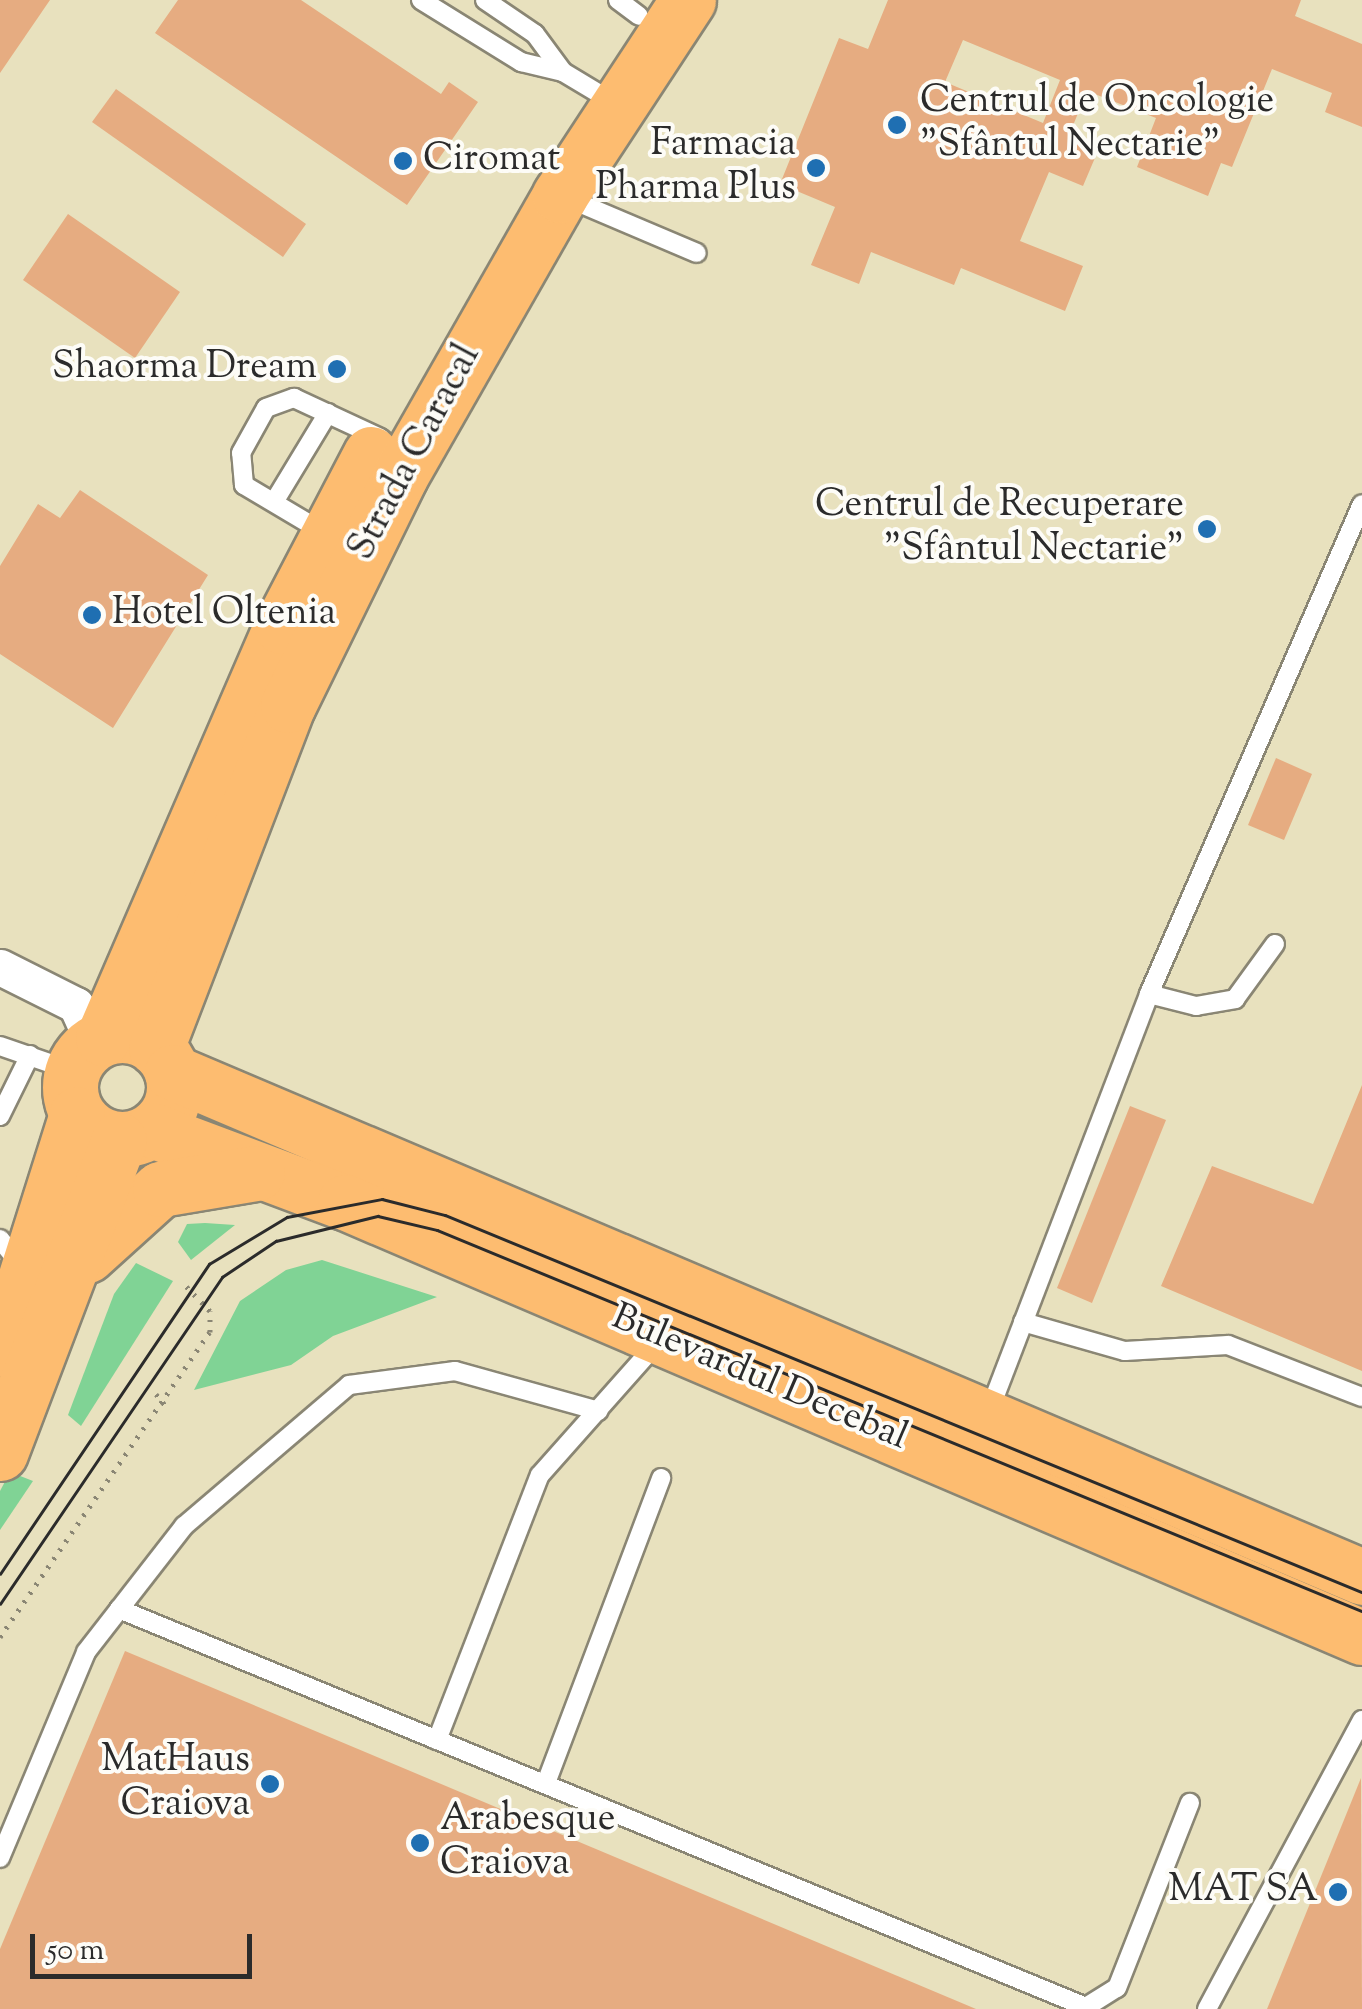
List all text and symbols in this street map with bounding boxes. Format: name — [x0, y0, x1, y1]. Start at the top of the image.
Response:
place label: Centrul de Oncologie "Sfântul Nectarie" — [920, 80, 1274, 170]
marker: Centrul de Oncologie "Sfântul Nectarie" — [884, 112, 910, 138]
place label: Farmacia Pharma Plus — [596, 123, 796, 212]
place label: Ciromat — [423, 138, 560, 184]
marker: Ciromat — [392, 150, 414, 172]
marker: Farmacia Pharma Plus — [805, 157, 827, 179]
street label: Strada Caracal — [340, 337, 492, 569]
place label: Shaorma Dream — [52, 346, 317, 392]
marker: Shaorma Dream — [326, 358, 348, 380]
place label: Centrul de Recuperare "Sfântul Nectarie" — [815, 484, 1184, 574]
marker: Centrul de Recuperare "Sfântul Nectarie" — [1194, 516, 1220, 542]
place label: Hotel Oltenia — [112, 592, 336, 638]
marker: Hotel Oltenia — [81, 604, 103, 626]
street label: Bulevardul Decebal — [604, 1296, 914, 1462]
place label: MatHaus Craiova — [101, 1739, 250, 1828]
marker: MatHaus Craiova — [259, 1773, 281, 1795]
place label: Arabesque Craiova — [440, 1798, 615, 1888]
marker: Arabesque Craiova — [409, 1832, 431, 1854]
place label: MAT SA — [1168, 1869, 1318, 1915]
marker: MAT SA — [1327, 1881, 1349, 1903]
scale bar — [35, 1914, 258, 1976]
text: 50 m — [47, 1930, 104, 1973]

